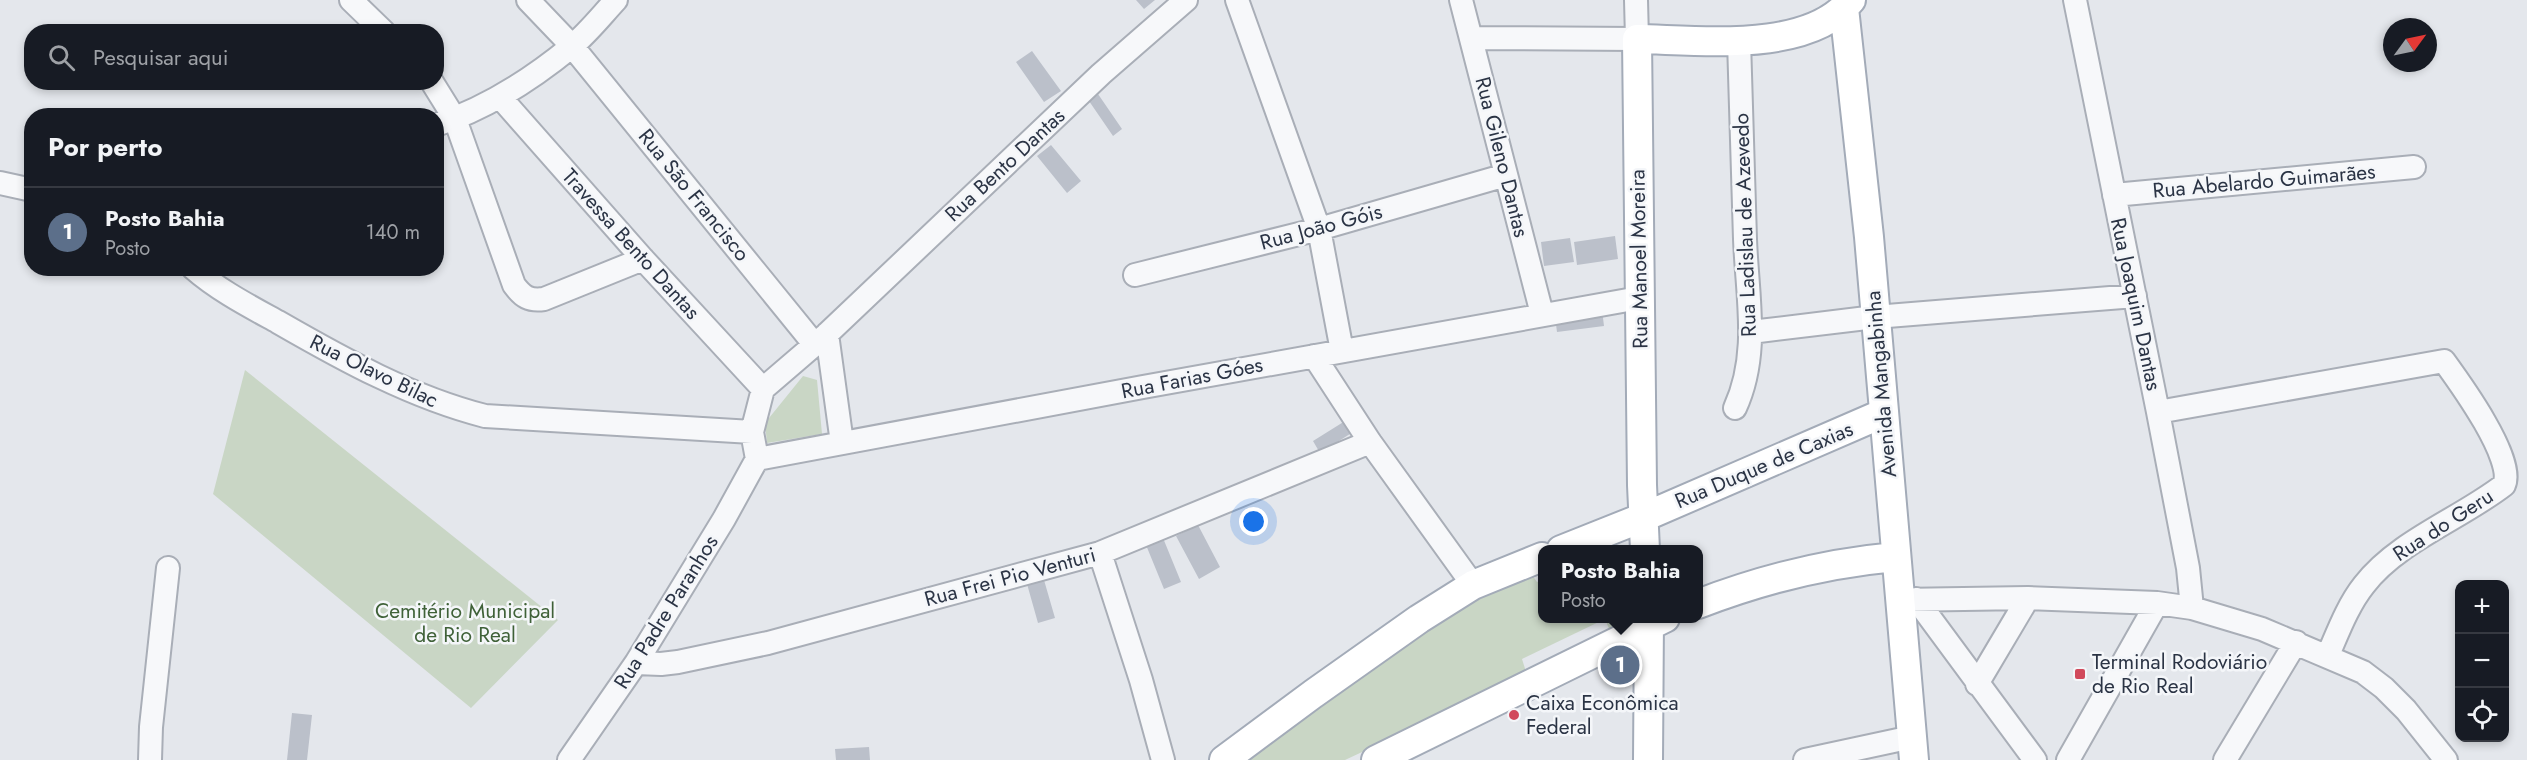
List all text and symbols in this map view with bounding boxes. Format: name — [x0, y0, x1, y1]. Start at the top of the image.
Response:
north arrow — [2383, 18, 2437, 72]
search box — [24, 24, 444, 90]
icon: search — [45, 41, 78, 74]
text: Pesquisar aqui — [93, 41, 228, 73]
street label: Rua Gileno Dantas — [1468, 74, 1536, 240]
street label: Rua Bento Dantas — [938, 101, 1072, 229]
street label: Rua Ladislau de Azevedo — [1726, 113, 1764, 337]
street label: Rua São Francisco — [631, 122, 757, 268]
text: Por perto — [48, 128, 162, 166]
street label: Rua Abelardo Guimarães — [2151, 156, 2377, 206]
street label: Travessa Bento Dantas — [555, 162, 707, 326]
street label: Rua Manoel Moreira — [1622, 169, 1656, 349]
street label: Rua João Góis — [1257, 196, 1385, 258]
text: Posto Bahia — [105, 202, 225, 234]
street label: Rua Joaquim Dantas — [2103, 215, 2169, 393]
text: 1 — [62, 218, 73, 247]
text: 140 m — [366, 218, 420, 247]
text: Posto — [105, 234, 150, 263]
street label: Avenida Mangabinha — [1858, 289, 1904, 479]
street label: Rua Olavo Bilac — [305, 327, 443, 415]
street label: Rua Farias Góes — [1119, 350, 1265, 406]
street label: Rua Duque de Caxias — [1670, 414, 1858, 516]
street label: Rua do Geru — [2387, 481, 2499, 569]
your location — [1239, 507, 1268, 536]
street label: Rua Padre Paranhos — [607, 529, 725, 695]
street label: Rua Frei Pio Venturi — [921, 540, 1099, 614]
popup — [1538, 545, 1703, 623]
text: Posto Bahia — [1561, 554, 1680, 586]
map controls — [2455, 580, 2509, 742]
button: + — [2455, 580, 2509, 634]
text: Posto — [1561, 586, 1606, 615]
park label: Cemitério Municipal de Rio Real — [375, 596, 555, 650]
button: − — [2455, 634, 2509, 688]
pin: 1 — [1600, 642, 1640, 688]
place label: Terminal Rodoviário de Rio Real — [2092, 647, 2267, 701]
marker: Terminal Rodoviário de Rio Real — [2073, 667, 2087, 681]
place label: Caixa Econômica Federal — [1526, 688, 1679, 742]
button: locate — [2455, 688, 2509, 742]
marker: Caixa Econômica Federal — [1507, 708, 1521, 722]

